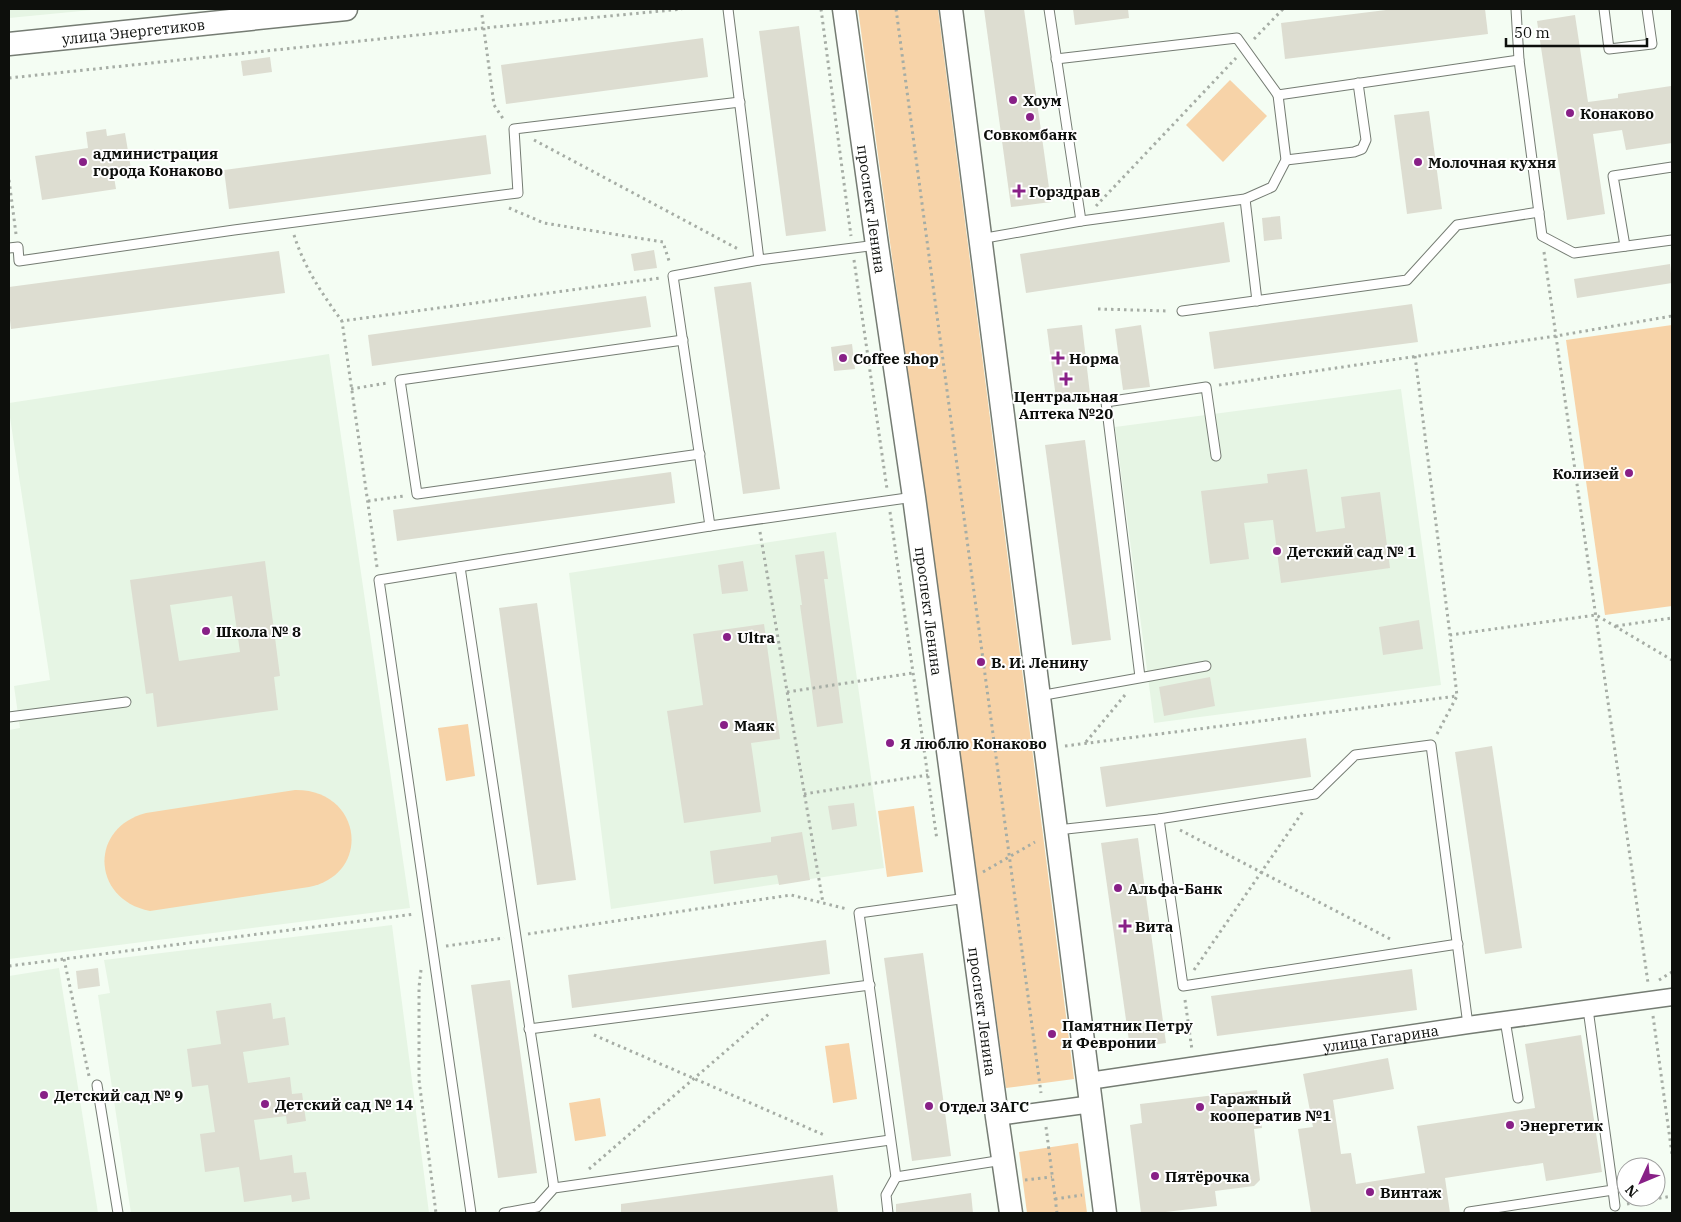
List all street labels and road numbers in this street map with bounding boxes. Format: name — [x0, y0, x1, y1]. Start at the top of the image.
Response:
street label: улица Энергетиков — [61, 14, 206, 48]
street label: проспект Ленина — [854, 143, 891, 275]
street label: проспект Ленина — [911, 545, 947, 677]
street label: проспект Ленина — [965, 946, 1001, 1077]
street label: улица Гагарина — [1322, 1020, 1440, 1056]

